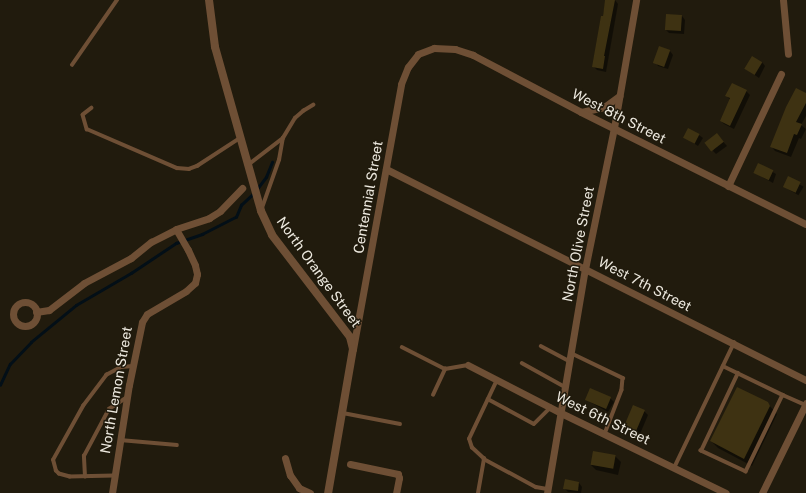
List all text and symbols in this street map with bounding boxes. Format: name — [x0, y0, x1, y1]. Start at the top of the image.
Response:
street label: West 8th Street — [569, 85, 669, 147]
street label: Centennial Street — [350, 139, 386, 255]
street label: North Olive Street — [559, 185, 597, 303]
street label: North Orange Street — [273, 213, 365, 331]
street label: West 7th Street — [595, 253, 695, 315]
street label: North Lemon Street — [97, 325, 135, 455]
street label: West 6th Street — [553, 388, 653, 448]

